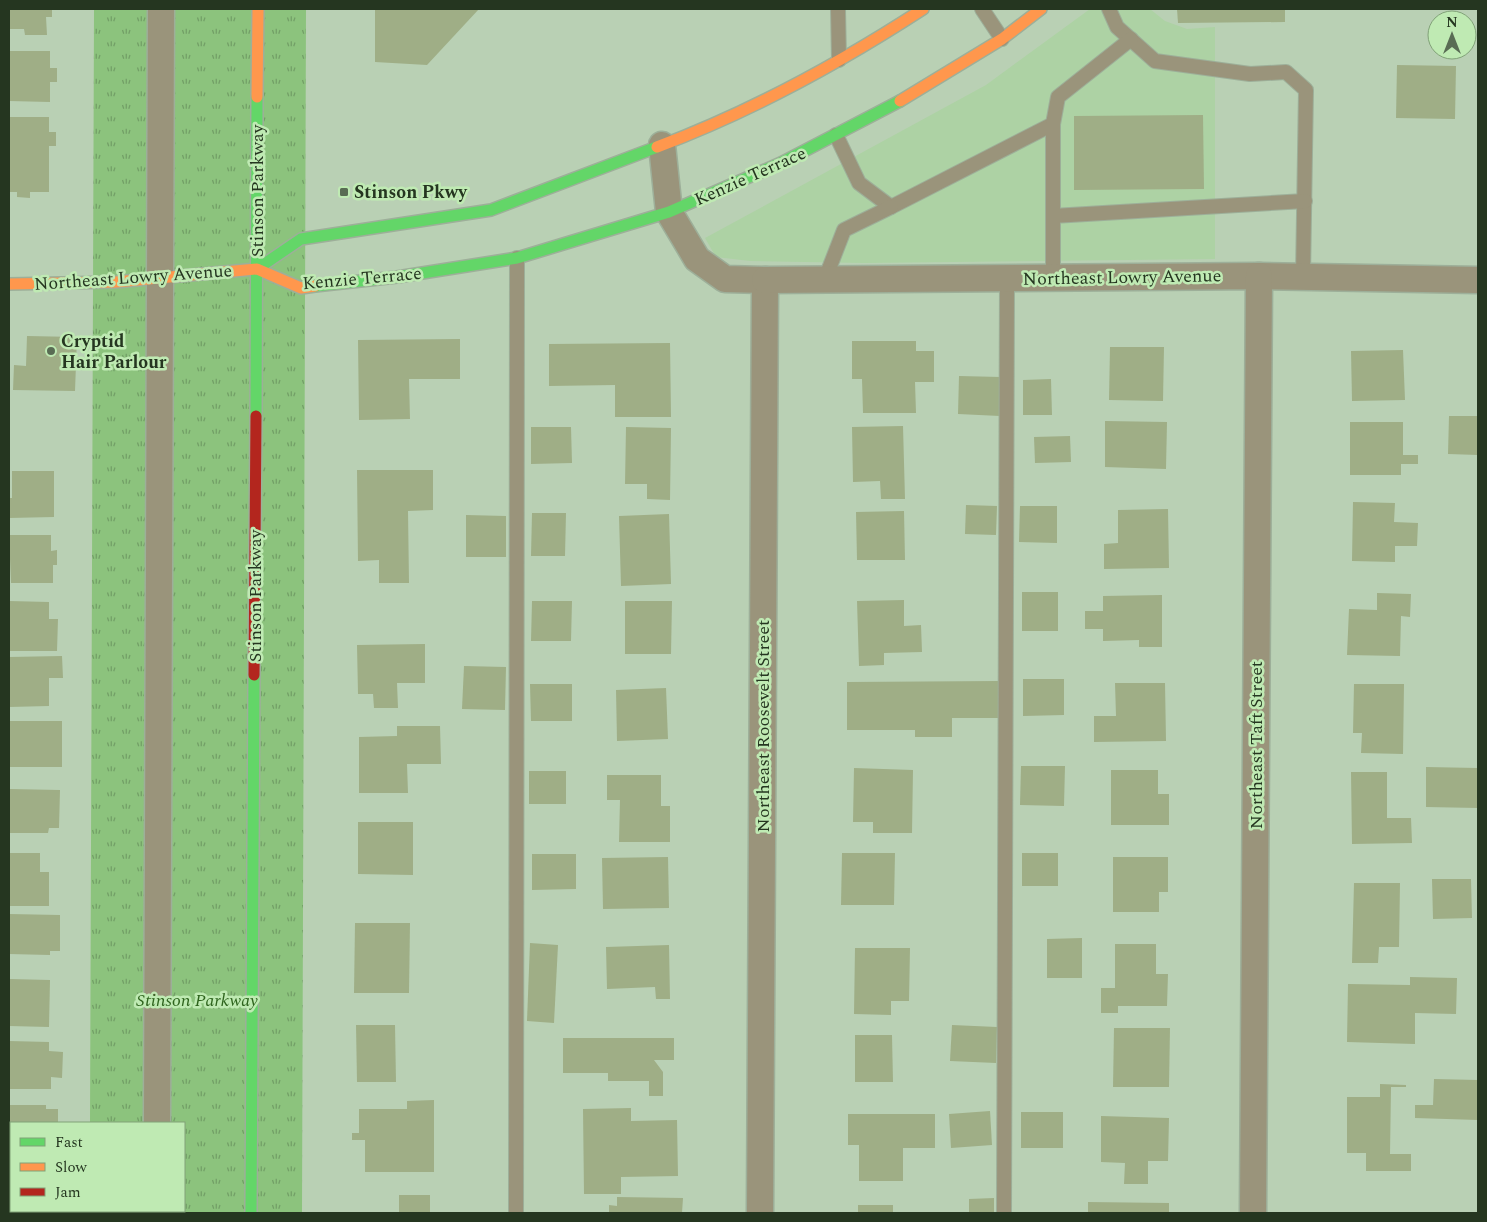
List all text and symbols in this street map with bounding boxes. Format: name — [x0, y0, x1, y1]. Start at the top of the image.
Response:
north arrow — [1427, 10, 1477, 60]
text: N — [1446, 12, 1458, 33]
street label: Stinson Parkway — [244, 123, 271, 257]
street label: Kenzie Terrace — [690, 140, 810, 213]
place label: Stinson Pkwy — [354, 179, 468, 206]
marker: Stinson Pkwy — [338, 186, 350, 198]
street label: Northeast Lowry Avenue — [33, 257, 233, 298]
street label: Kenzie Terrace — [301, 260, 423, 297]
street label: Northeast Lowry Avenue — [1023, 262, 1221, 293]
place label: Cryptid Hair Parlour — [61, 328, 167, 376]
marker: Cryptid Hair Parlour — [45, 345, 57, 357]
street label: Stinson Parkway — [242, 528, 269, 662]
street label: Northeast Roosevelt Street — [750, 620, 777, 832]
street label: Northeast Taft Street — [1243, 661, 1270, 829]
park label: Stinson Parkway — [136, 987, 258, 1014]
legend — [10, 1122, 185, 1212]
text: Fast — [55, 1131, 83, 1154]
text: Slow — [55, 1156, 87, 1179]
text: Jam — [55, 1181, 81, 1204]

